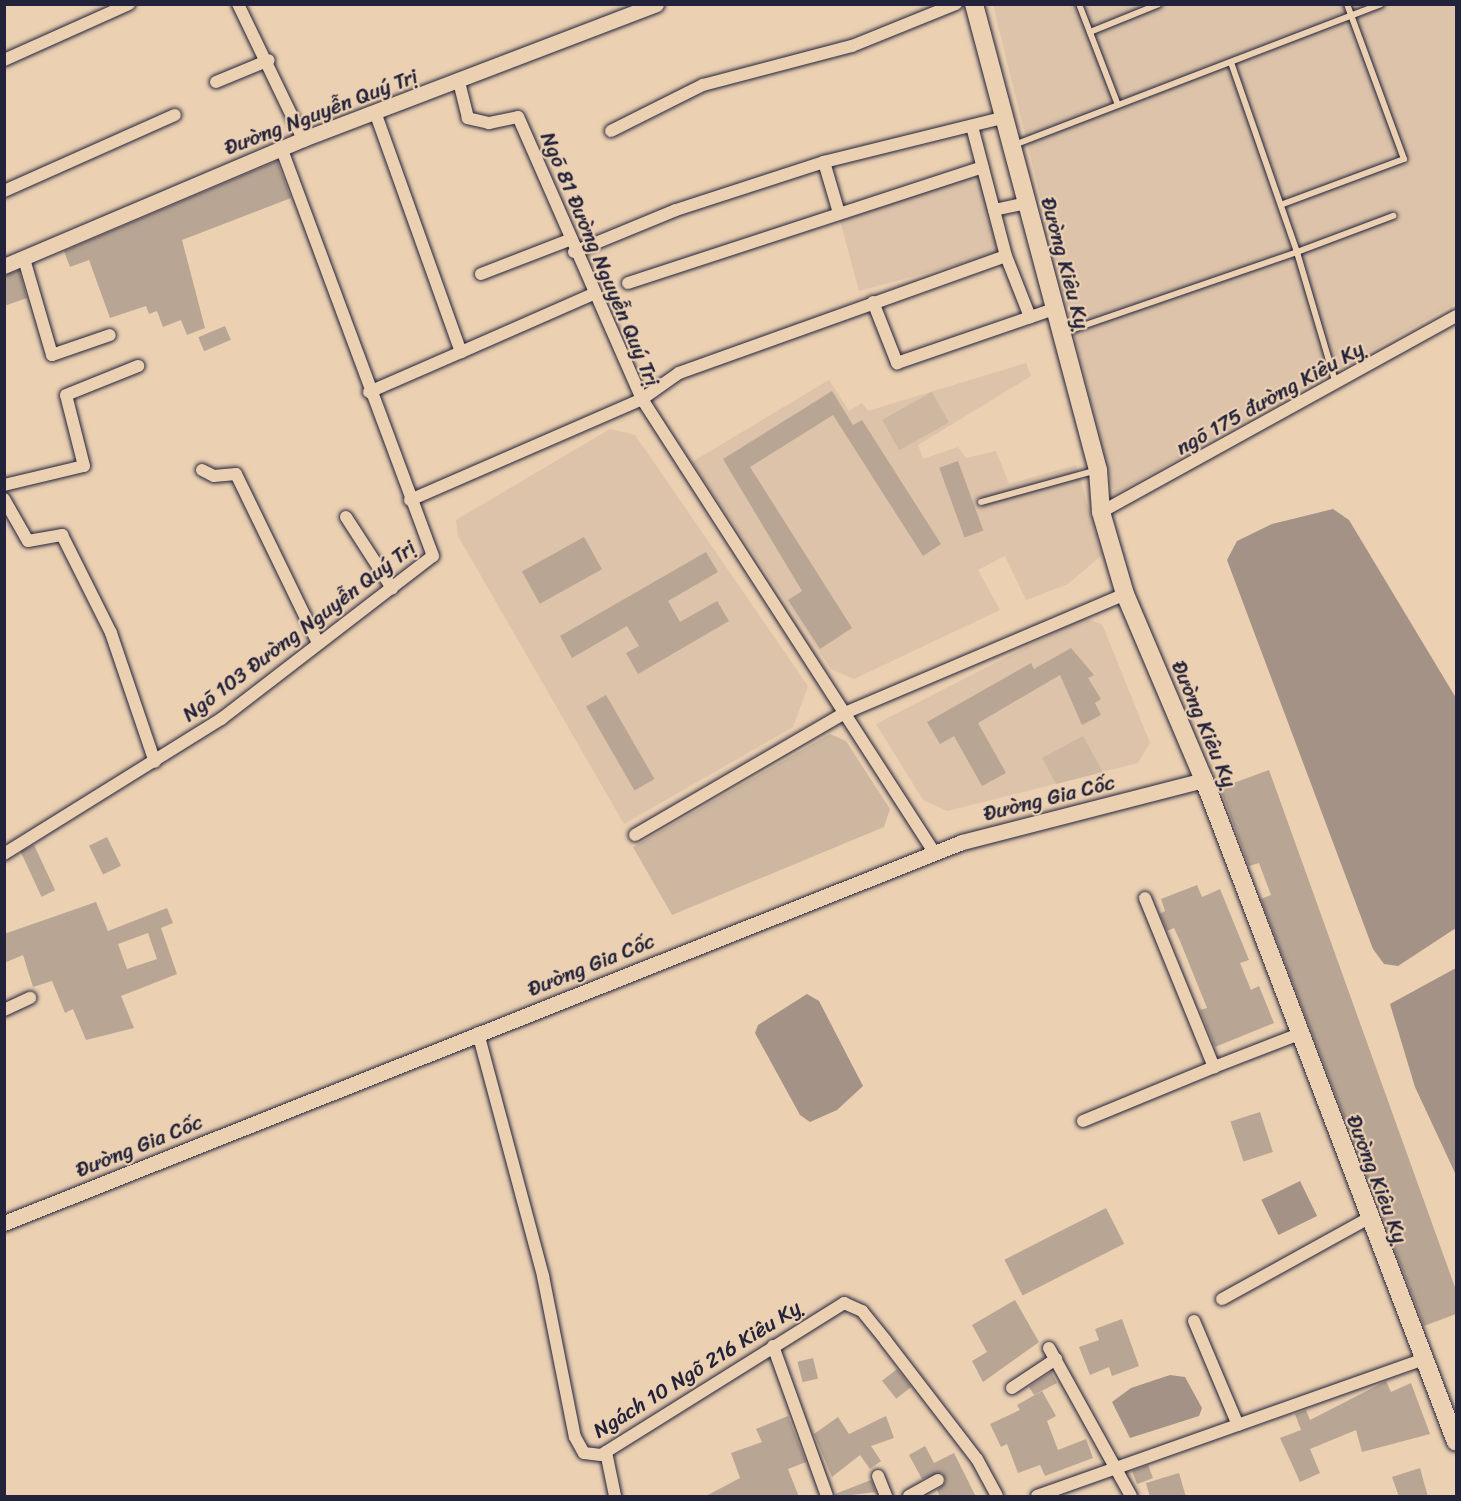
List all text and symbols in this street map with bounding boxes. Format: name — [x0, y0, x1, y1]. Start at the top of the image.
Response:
street label: Đường Nguyễn Quý Trị — [220, 63, 422, 161]
street label: Ngõ 81 Đường Nguyễn Quý Trị — [535, 128, 665, 390]
street label: Đường Kiêu Kỵ — [1035, 194, 1095, 332]
street label: ngõ 175 đường Kiêu Kỵ — [1172, 336, 1368, 460]
street label: Ngõ 103 Đường Nguyễn Quý Trị — [177, 535, 421, 727]
street label: Đường Kiêu Kỵ — [1166, 657, 1242, 791]
street label: Đường Gia Cốc — [981, 770, 1117, 826]
street label: Đường Gia Cốc — [524, 928, 658, 1002]
street label: Đường Gia Cốc — [72, 1109, 206, 1183]
street label: Đường Kiêu Kỵ — [1341, 1111, 1413, 1247]
street label: Ngách 10 Ngõ 216 Kiêu Kỵ — [588, 1295, 806, 1443]

